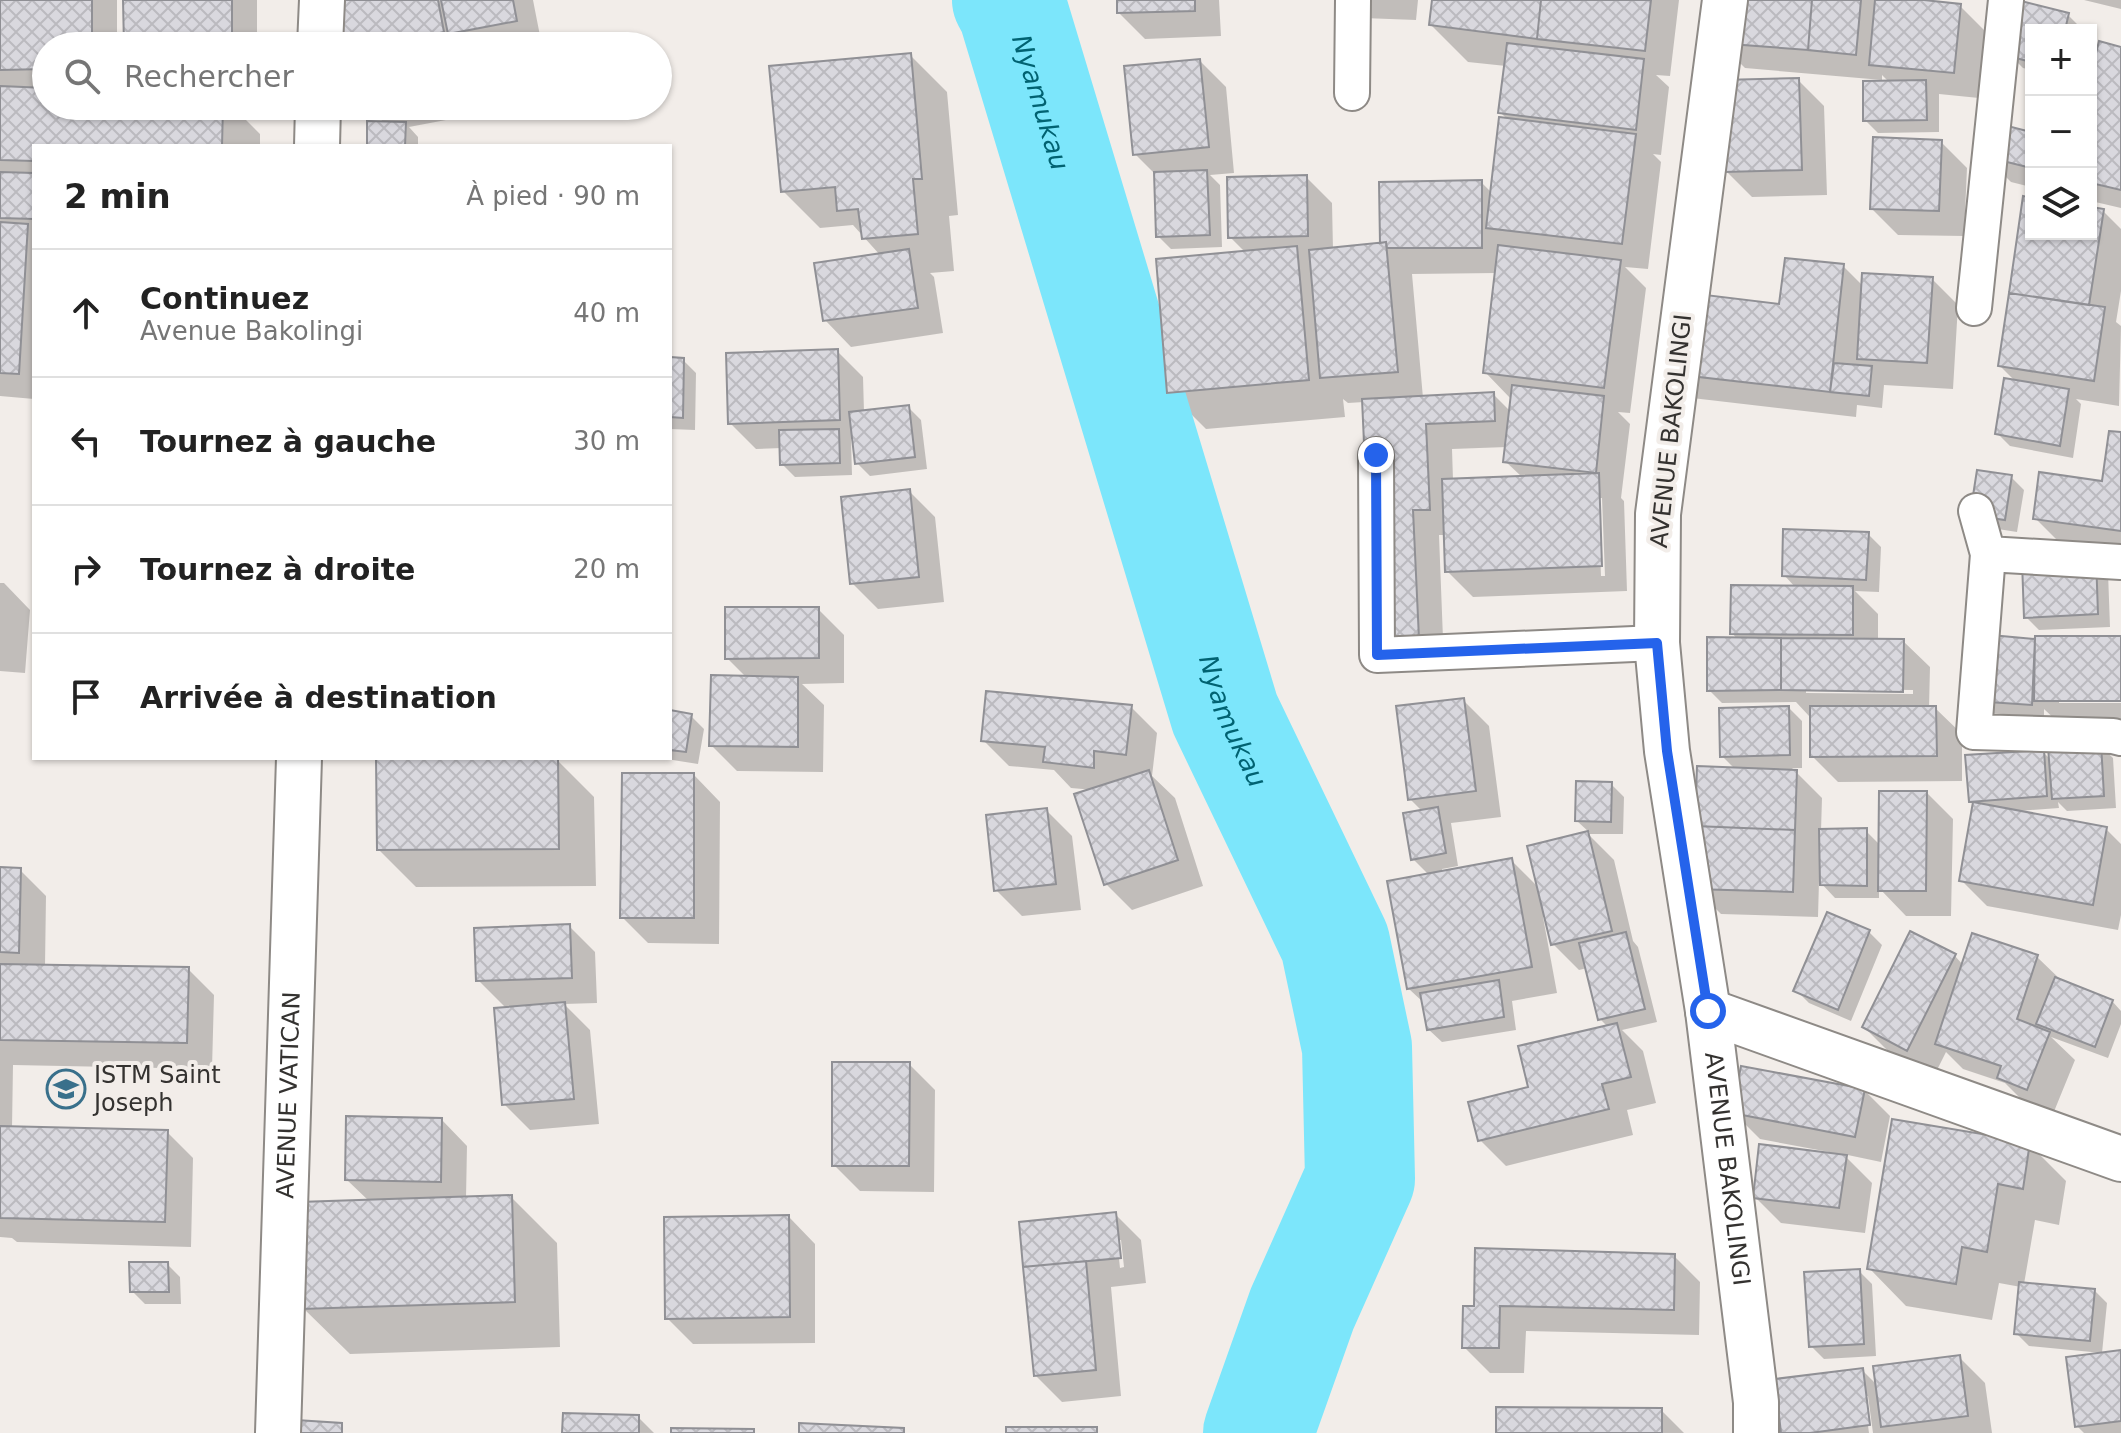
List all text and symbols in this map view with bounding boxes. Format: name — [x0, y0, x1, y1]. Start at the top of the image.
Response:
map controls — [2025, 24, 2097, 240]
button: + — [2025, 24, 2097, 96]
water label: Nyamukau — [1006, 31, 1075, 174]
search box — [32, 32, 672, 120]
icon: search — [60, 54, 104, 98]
text: Rechercher — [124, 59, 294, 94]
button: − — [2025, 96, 2097, 168]
button: layers — [2025, 168, 2097, 240]
text: 2 min — [64, 176, 171, 216]
text: À pied · 90 m — [466, 181, 640, 211]
text: Continuez — [140, 281, 309, 316]
icon: ahead — [64, 291, 108, 335]
text: 40 m — [573, 298, 640, 328]
street label: AVENUE BAKOLINGI — [1645, 313, 1697, 549]
text: Avenue Bakolingi — [140, 316, 363, 346]
icon: left — [64, 419, 108, 463]
text: Tournez à gauche — [140, 424, 436, 459]
text: 30 m — [573, 426, 640, 456]
route end — [1358, 437, 1394, 473]
icon: right — [64, 547, 108, 591]
text: Tournez à droite — [140, 552, 415, 587]
text: 20 m — [573, 554, 640, 584]
water label: Nyamukau — [1193, 651, 1273, 792]
icon: arrive — [64, 675, 108, 719]
text: Arrivée à destination — [140, 680, 497, 715]
street label: AVENUE VATICAN — [271, 991, 306, 1199]
route start — [1690, 993, 1726, 1029]
street label: AVENUE BAKOLINGI — [1699, 1050, 1756, 1287]
place label: ISTM Saint Joseph — [92, 1061, 221, 1117]
school or university icon: ISTM Saint Joseph — [45, 1068, 87, 1110]

